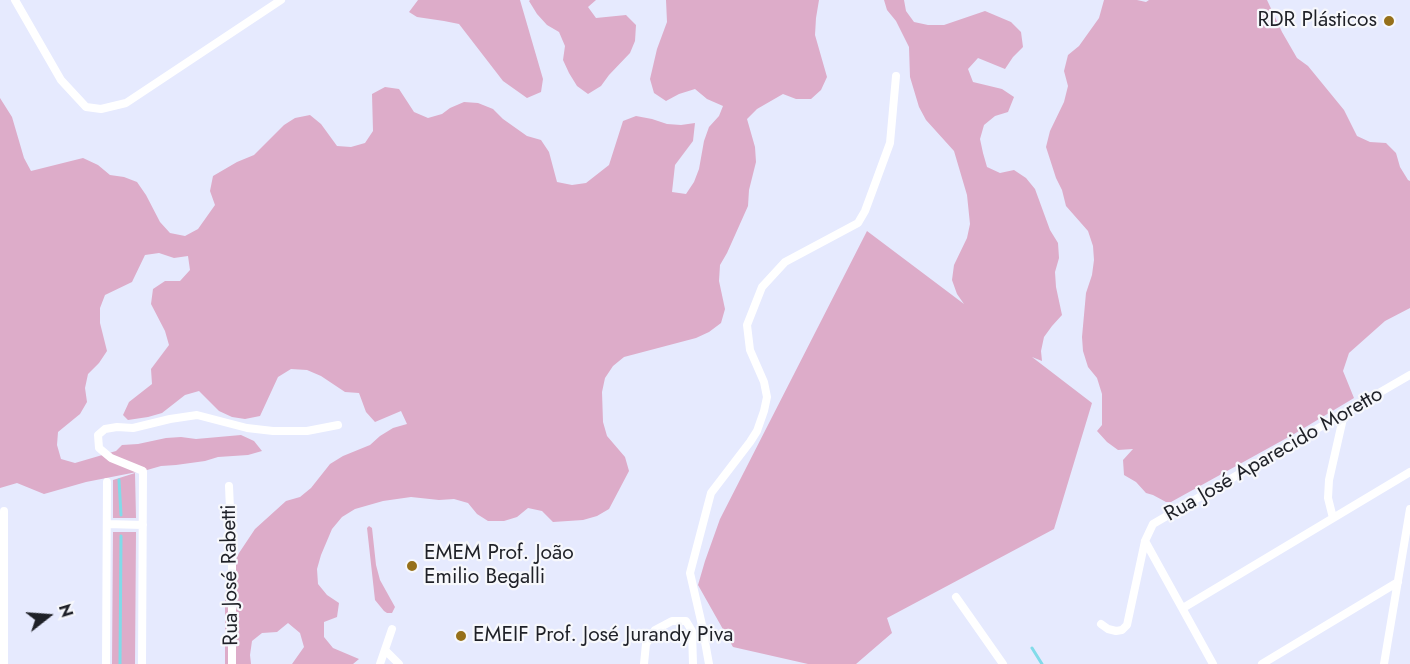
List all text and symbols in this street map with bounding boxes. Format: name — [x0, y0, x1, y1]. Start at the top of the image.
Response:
place label: RDR Plásticos — [1257, 8, 1377, 34]
marker: RDR Plásticos — [1382, 14, 1396, 28]
street label: Rua José Aparecido Moretto — [1160, 382, 1388, 528]
street label: Rua José Rabetti — [217, 504, 245, 646]
place label: EMEM Prof. João Emilio Begalli — [424, 541, 574, 591]
marker: EMEM Prof. João Emilio Begalli — [405, 559, 419, 573]
north arrow — [18, 586, 78, 646]
text: N — [53, 601, 79, 620]
place label: EMEIF Prof. José Jurandy Piva — [473, 623, 733, 649]
marker: EMEIF Prof. José Jurandy Piva — [454, 629, 468, 643]

